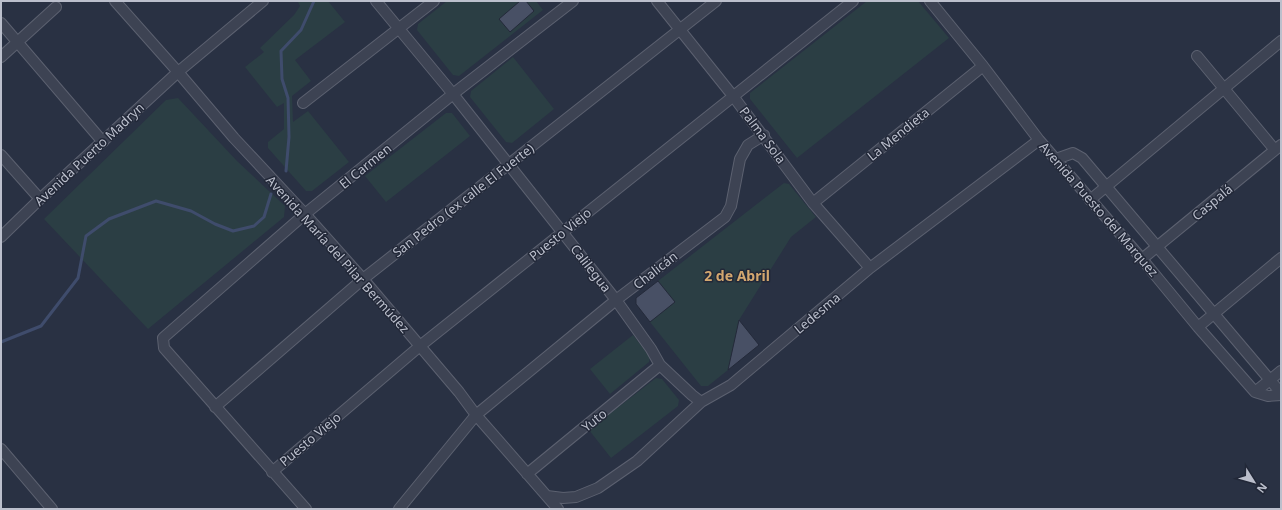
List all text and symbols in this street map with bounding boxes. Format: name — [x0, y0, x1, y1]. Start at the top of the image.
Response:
street label: Avenida Puerto Madryn — [30, 98, 148, 210]
street label: Palma Sola — [736, 103, 790, 167]
street label: La Mendieta — [863, 103, 933, 165]
street label: Avenida Puesto del Marquez — [1035, 138, 1163, 280]
street label: El Carmen — [335, 139, 395, 193]
street label: San Pedro (ex calle El Fuerte) — [389, 139, 538, 261]
street label: Avenida María del Pilar Bermúdez — [262, 171, 414, 337]
street label: Caspalá — [1188, 180, 1236, 224]
street label: Puesto Viejo — [525, 203, 595, 265]
street label: Calilegua — [567, 240, 615, 296]
street label: Chalicán — [629, 247, 681, 293]
district label: 2 de Abril — [704, 266, 770, 285]
street label: Ledesma — [790, 288, 844, 338]
street label: Yuto — [578, 404, 610, 436]
street label: Puesto Viejo — [275, 408, 345, 470]
north arrow — [1234, 462, 1274, 502]
text: N — [1254, 480, 1271, 496]

